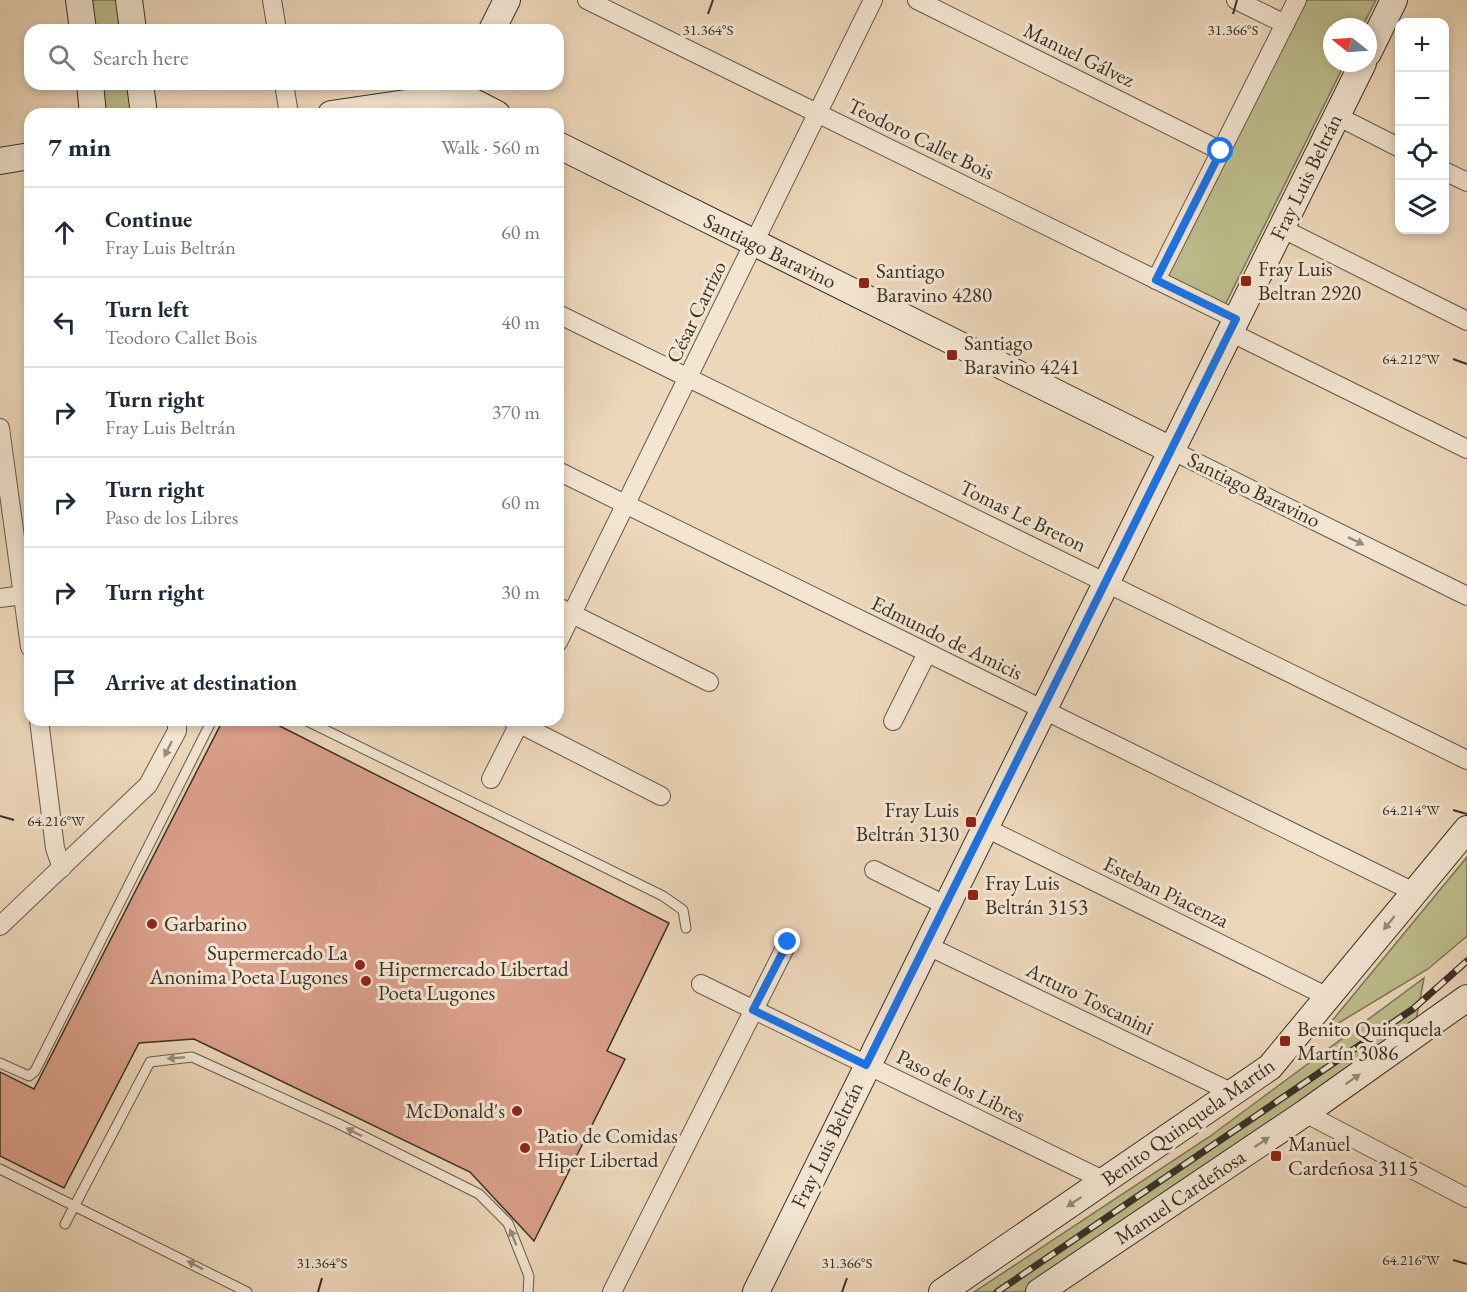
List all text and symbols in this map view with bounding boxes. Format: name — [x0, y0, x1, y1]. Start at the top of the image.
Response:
street label: Manuel Gálvez — [1019, 16, 1139, 93]
north arrow — [1323, 18, 1377, 72]
map controls — [1395, 18, 1449, 234]
button: + — [1395, 18, 1449, 72]
text: 31.364°S — [683, 20, 733, 39]
text: 31.366°S — [1208, 20, 1258, 39]
search box — [24, 24, 564, 90]
icon: search — [45, 41, 78, 74]
text: Search here — [93, 43, 188, 72]
button: − — [1395, 72, 1449, 126]
street label: Teodoro Callet Bois — [843, 91, 999, 186]
street label: Fray Luis Beltrán — [1263, 109, 1348, 244]
button: locate — [1395, 126, 1449, 180]
text: 7 min — [48, 130, 111, 164]
text: Walk · 560 m — [441, 134, 540, 160]
route start — [1207, 137, 1233, 163]
button: layers — [1395, 180, 1449, 234]
text: Continue — [105, 205, 192, 234]
street label: Santiago Baravino — [699, 207, 841, 294]
icon: ahead — [48, 216, 81, 249]
text: 60 m — [501, 219, 540, 245]
text: Fray Luis Beltrán — [105, 234, 236, 260]
place label: Fray Luis Beltran 2920 — [1258, 255, 1361, 306]
street label: César Carrizo — [659, 256, 732, 367]
place label: Santiago Baravino 4280 — [876, 257, 992, 308]
marker: Fray Luis Beltran 2920 — [1239, 274, 1253, 288]
marker: Santiago Baravino 4280 — [857, 276, 871, 290]
text: Turn left — [105, 295, 189, 324]
icon: left — [48, 306, 81, 339]
text: 40 m — [501, 309, 540, 335]
text: Teodoro Callet Bois — [105, 324, 257, 350]
place label: Santiago Baravino 4241 — [964, 329, 1080, 380]
marker: Santiago Baravino 4241 — [945, 348, 959, 362]
text: 64.212°W — [1382, 349, 1440, 368]
text: Turn right — [105, 385, 204, 414]
icon: right — [48, 396, 81, 429]
text: 370 m — [492, 399, 540, 425]
text: Fray Luis Beltrán — [105, 414, 236, 440]
street label: Santiago Baravino — [1183, 446, 1325, 533]
street label: Tomas Le Breton — [955, 473, 1091, 558]
text: Turn right — [105, 475, 204, 504]
icon: right — [48, 486, 81, 519]
text: 60 m — [501, 489, 540, 515]
text: Paso de los Libres — [105, 504, 238, 530]
one-way arrow — [1347, 536, 1364, 545]
icon: right — [48, 576, 81, 609]
text: Turn right — [105, 578, 204, 607]
text: 30 m — [501, 579, 540, 605]
street label: Edmundo de Amicis — [867, 589, 1028, 686]
icon: arrive — [48, 666, 81, 699]
text: Arrive at destination — [105, 668, 297, 697]
one-way arrow — [163, 740, 172, 757]
place label: Fray Luis Beltrán 3130 — [856, 796, 959, 847]
text: 64.214°W — [1382, 800, 1440, 819]
text: 64.216°W — [27, 811, 85, 830]
marker: Fray Luis Beltrán 3130 — [964, 815, 978, 829]
street label: Esteban Piacenza — [1099, 850, 1234, 934]
place label: Fray Luis Beltrán 3153 — [985, 869, 1088, 920]
marker: Fray Luis Beltrán 3153 — [966, 888, 980, 902]
place label: Garbarino — [164, 910, 247, 937]
one-way arrow — [1384, 915, 1396, 930]
marker: Garbarino — [145, 917, 159, 931]
route end — [774, 928, 800, 954]
place label: Supermercado La Anonima Poeta Lugones — [149, 939, 349, 990]
place label: Hipermercado Libertad Poeta Lugones — [378, 955, 569, 1006]
street label: Arturo Toscanini — [1021, 956, 1159, 1041]
marker: Supermercado La Anonima Poeta Lugones — [353, 958, 367, 972]
marker: Hipermercado Libertad Poeta Lugones — [359, 974, 373, 988]
place label: Benito Quinquela Martín 3086 — [1297, 1015, 1443, 1066]
marker: Benito Quinquela Martín 3086 — [1278, 1034, 1292, 1048]
street label: Paso de los Libres — [892, 1043, 1030, 1128]
street label: Benito Quinquela Martín — [1096, 1052, 1280, 1192]
one-way arrow — [166, 1053, 185, 1063]
one-way arrow — [1344, 1073, 1360, 1085]
street label: Fray Luis Beltrán — [784, 1077, 869, 1212]
place label: McDonald's — [406, 1097, 505, 1124]
marker: McDonald's — [510, 1104, 524, 1118]
place label: Patio de Comidas Hiper Libertad — [537, 1122, 678, 1173]
one-way arrow — [346, 1127, 363, 1137]
place label: Manuel Cardeñosa 3115 — [1288, 1130, 1418, 1181]
one-way arrow — [1254, 1137, 1270, 1148]
marker: Patio de Comidas Hiper Libertad — [518, 1141, 532, 1155]
street label: Manuel Cardeñosa — [1109, 1142, 1251, 1250]
marker: Manuel Cardeñosa 3115 — [1269, 1149, 1283, 1163]
one-way arrow — [1066, 1196, 1082, 1208]
one-way arrow — [508, 1227, 518, 1245]
text: 64.216°W — [1382, 1250, 1440, 1269]
text: 31.364°S — [297, 1253, 347, 1272]
text: 31.366°S — [822, 1253, 872, 1272]
one-way arrow — [186, 1261, 203, 1270]

